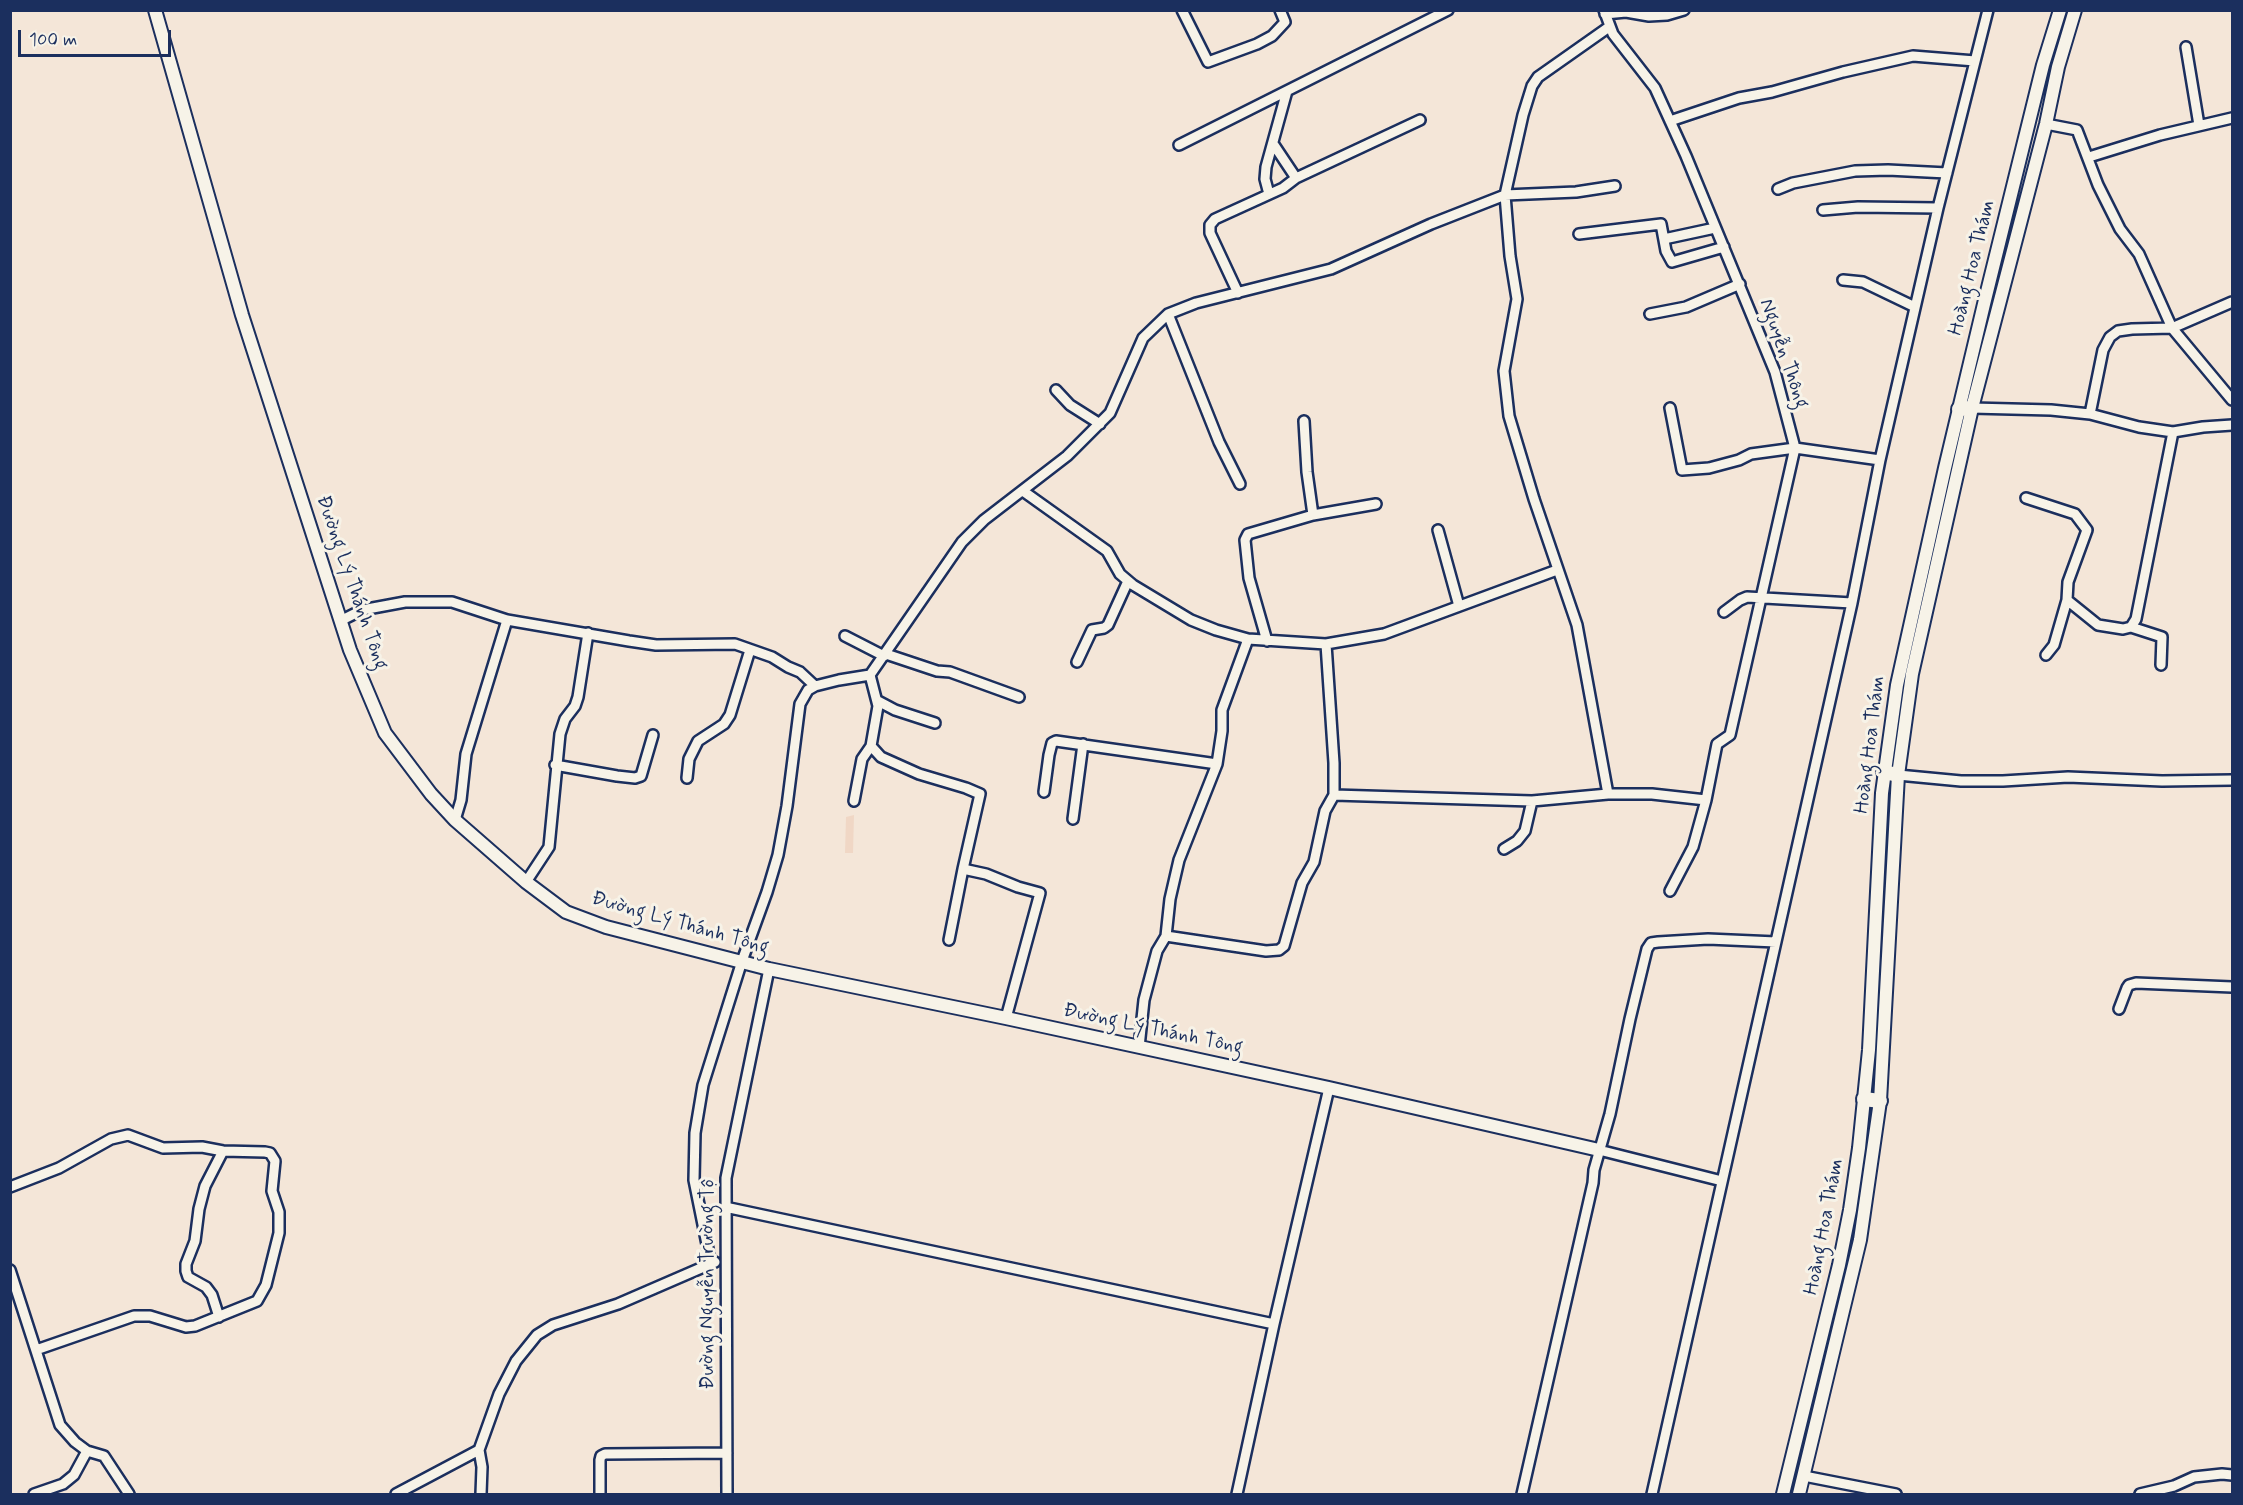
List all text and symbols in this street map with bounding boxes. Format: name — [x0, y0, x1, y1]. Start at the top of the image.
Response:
scale bar — [21, 18, 174, 56]
text: 100 m — [29, 28, 77, 52]
street label: Hoàng Hoa Thám — [1945, 198, 2001, 338]
street label: Nguyễn Thông — [1753, 296, 1813, 412]
street label: Đường Lý Thánh Tông — [310, 493, 392, 673]
street label: Hoàng Hoa Thám — [1851, 675, 1891, 815]
street label: Đường Lý Thánh Tông — [589, 887, 771, 961]
street label: Đường Lý Thánh Tông — [1061, 999, 1245, 1061]
street label: Hoàng Hoa Thám — [1800, 1157, 1850, 1297]
street label: Đường Nguyễn Trường Tộ — [697, 1178, 721, 1390]

